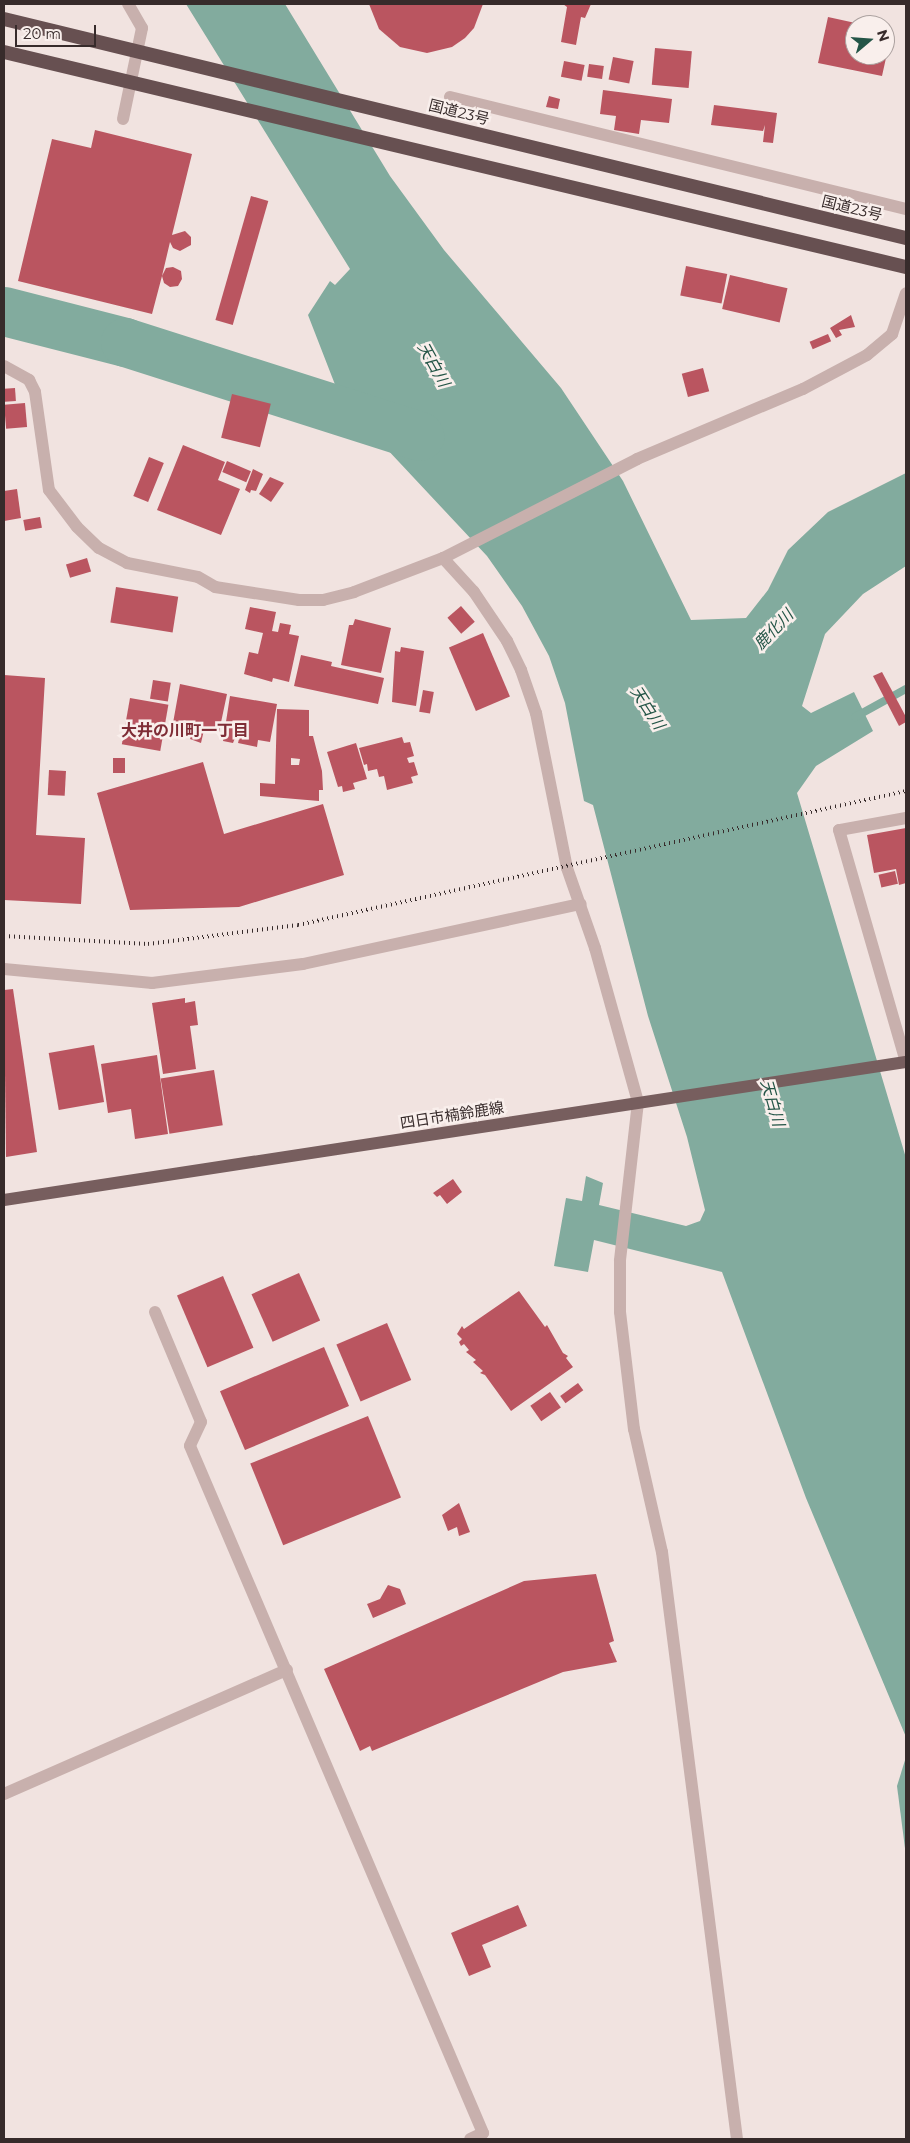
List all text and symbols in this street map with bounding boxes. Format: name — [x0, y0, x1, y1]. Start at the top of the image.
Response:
scale bar — [18, 15, 99, 47]
north arrow — [845, 15, 895, 65]
text: 20 m — [23, 24, 61, 43]
text: N — [873, 28, 894, 44]
street label: 国道23号 — [427, 96, 491, 128]
street label: 国道23号 — [820, 192, 884, 224]
water label: 天白川 — [413, 339, 453, 391]
water label: 鹿化川 — [750, 606, 798, 654]
water label: 天白川 — [626, 683, 668, 733]
district label: 大井の川町一丁目 — [121, 721, 249, 741]
water label: 天白川 — [756, 1077, 788, 1129]
street label: 四日市楠鈴鹿線 — [399, 1098, 505, 1132]

